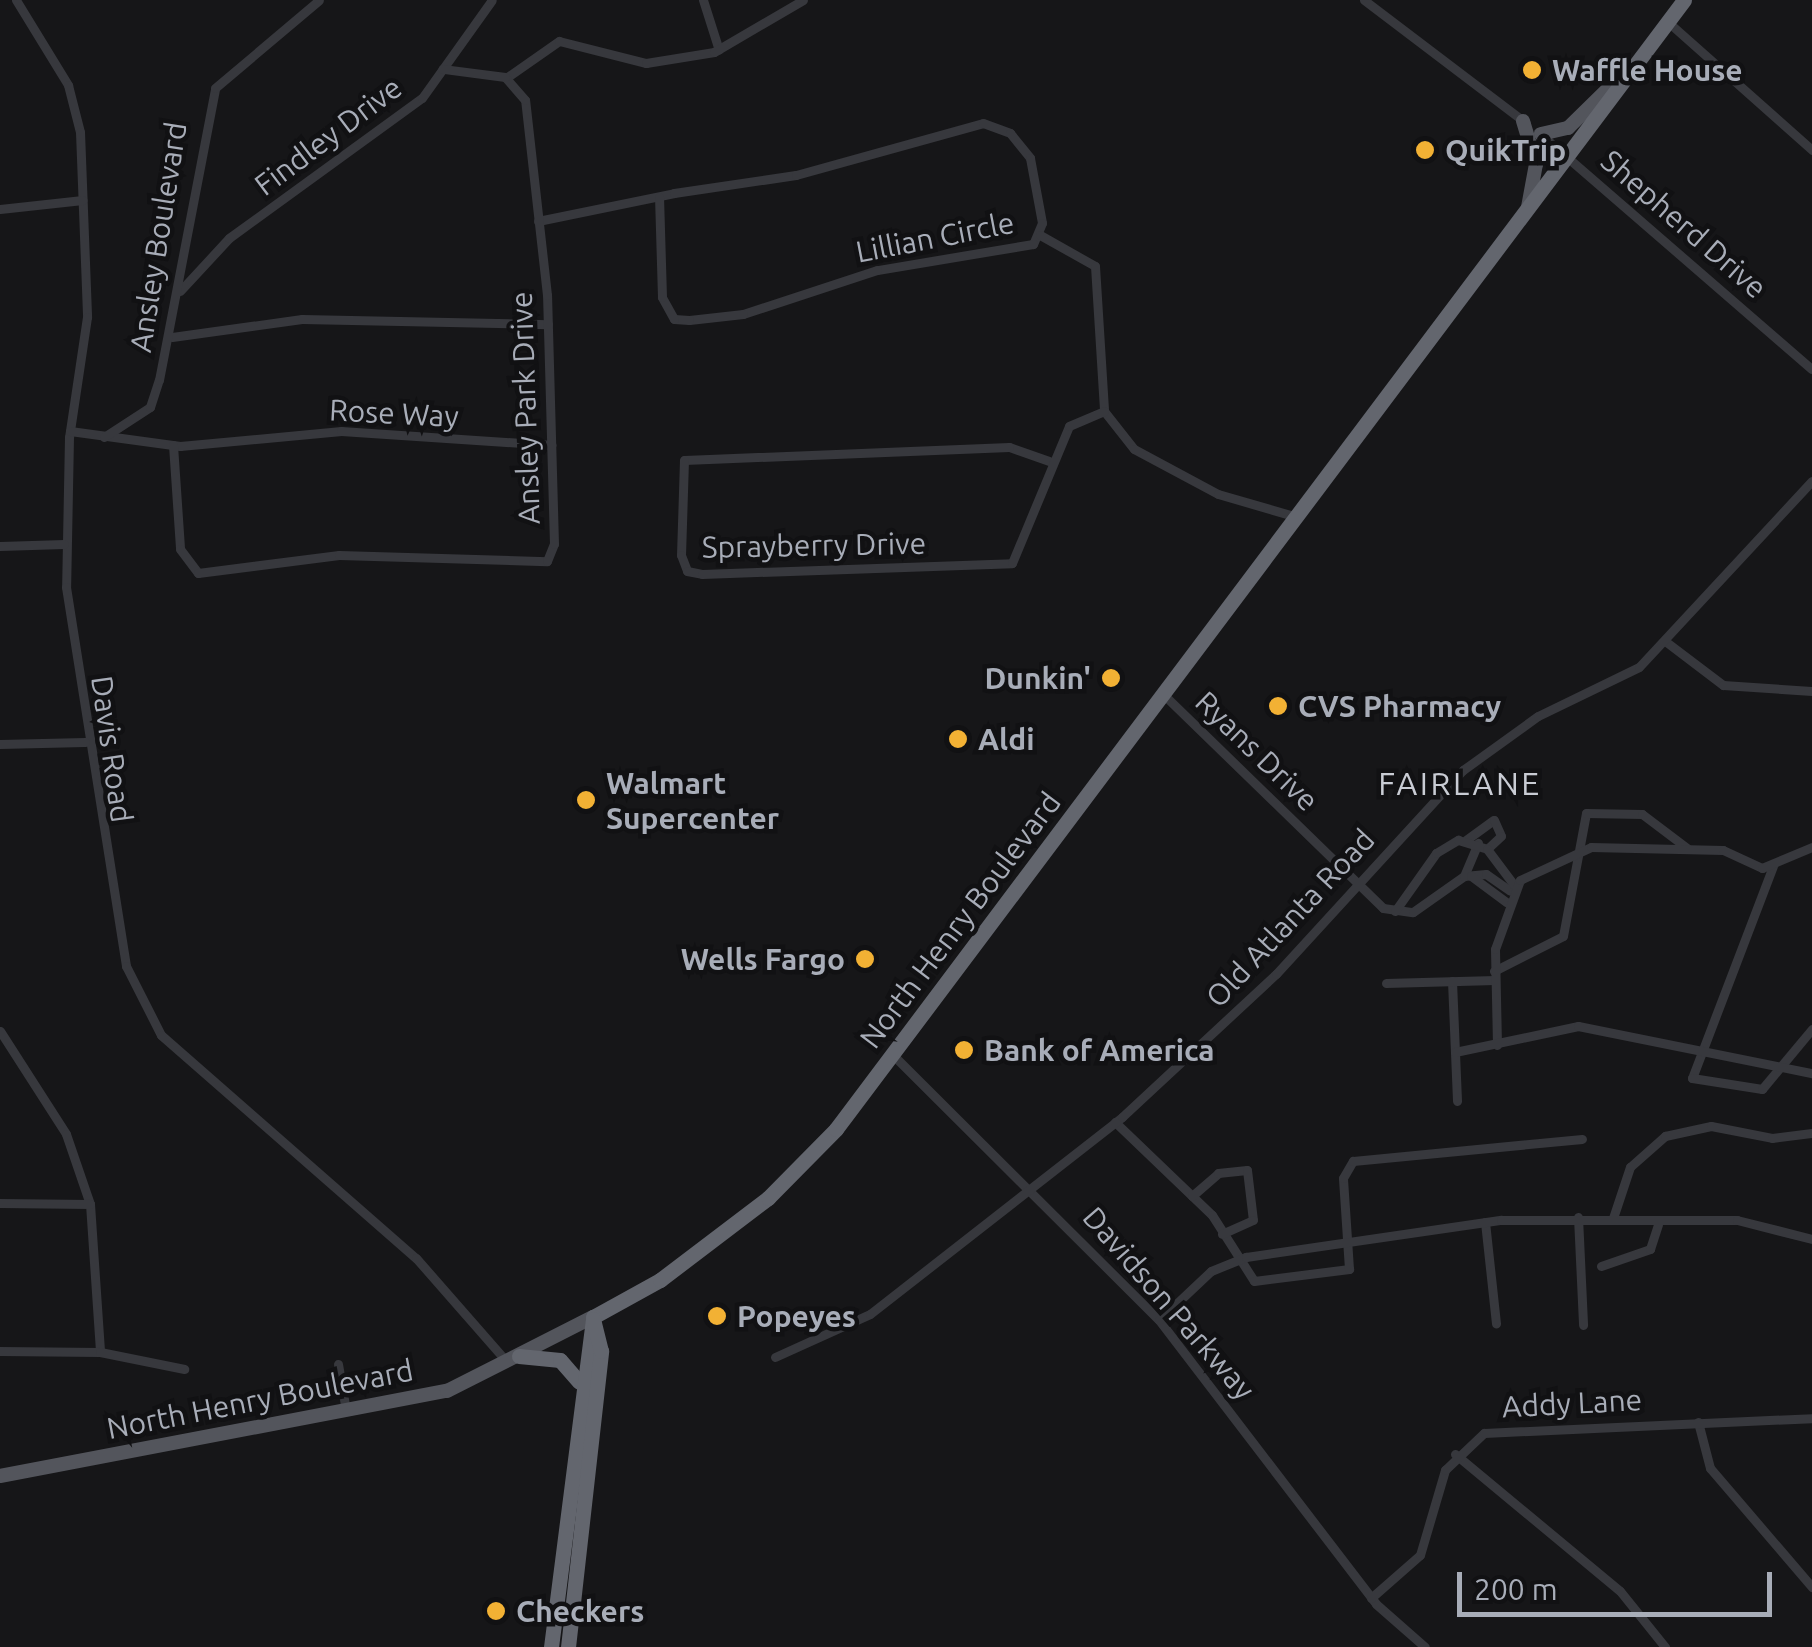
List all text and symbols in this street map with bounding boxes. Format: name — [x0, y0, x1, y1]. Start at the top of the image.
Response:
place label: Waffle House — [1552, 52, 1743, 88]
marker: Waffle House — [1521, 59, 1543, 81]
street label: Findley Drive — [248, 69, 408, 203]
street label: Ansley Boulevard — [122, 119, 194, 355]
place label: QuikTrip — [1445, 132, 1566, 168]
marker: QuikTrip — [1414, 139, 1436, 161]
street label: Shepherd Drive — [1594, 142, 1774, 306]
street label: Lillian Circle — [853, 204, 1017, 270]
street label: Ansley Park Drive — [503, 291, 547, 525]
street label: Rose Way — [328, 392, 460, 434]
street label: Sprayberry Drive — [702, 525, 926, 565]
place label: Dunkin' — [984, 660, 1091, 696]
marker: Dunkin' — [1100, 667, 1122, 689]
street label: Davis Road — [84, 673, 140, 825]
street label: Ryans Drive — [1188, 684, 1326, 818]
place label: CVS Pharmacy — [1298, 688, 1501, 724]
marker: CVS Pharmacy — [1267, 695, 1289, 717]
place label: Aldi — [978, 721, 1034, 757]
marker: Aldi — [947, 728, 969, 750]
district label: FAIRLANE — [1378, 764, 1542, 802]
place label: Walmart Supercenter — [606, 765, 779, 836]
street label: North Henry Boulevard — [852, 785, 1068, 1055]
marker: Walmart Supercenter — [575, 789, 597, 811]
street label: Old Atlanta Road — [1198, 821, 1382, 1015]
place label: Wells Fargo — [681, 941, 845, 977]
marker: Wells Fargo — [854, 948, 876, 970]
place label: Bank of America — [984, 1032, 1215, 1068]
marker: Bank of America — [953, 1039, 975, 1061]
street label: Davidson Parkway — [1076, 1199, 1262, 1407]
place label: Popeyes — [737, 1298, 856, 1334]
marker: Popeyes — [706, 1305, 728, 1327]
street label: North Henry Boulevard — [104, 1352, 416, 1446]
street label: Addy Lane — [1501, 1381, 1643, 1425]
scale bar — [1462, 1552, 1777, 1614]
text: 200 m — [1474, 1572, 1558, 1606]
place label: Checkers — [516, 1593, 644, 1629]
marker: Checkers — [485, 1600, 507, 1622]

